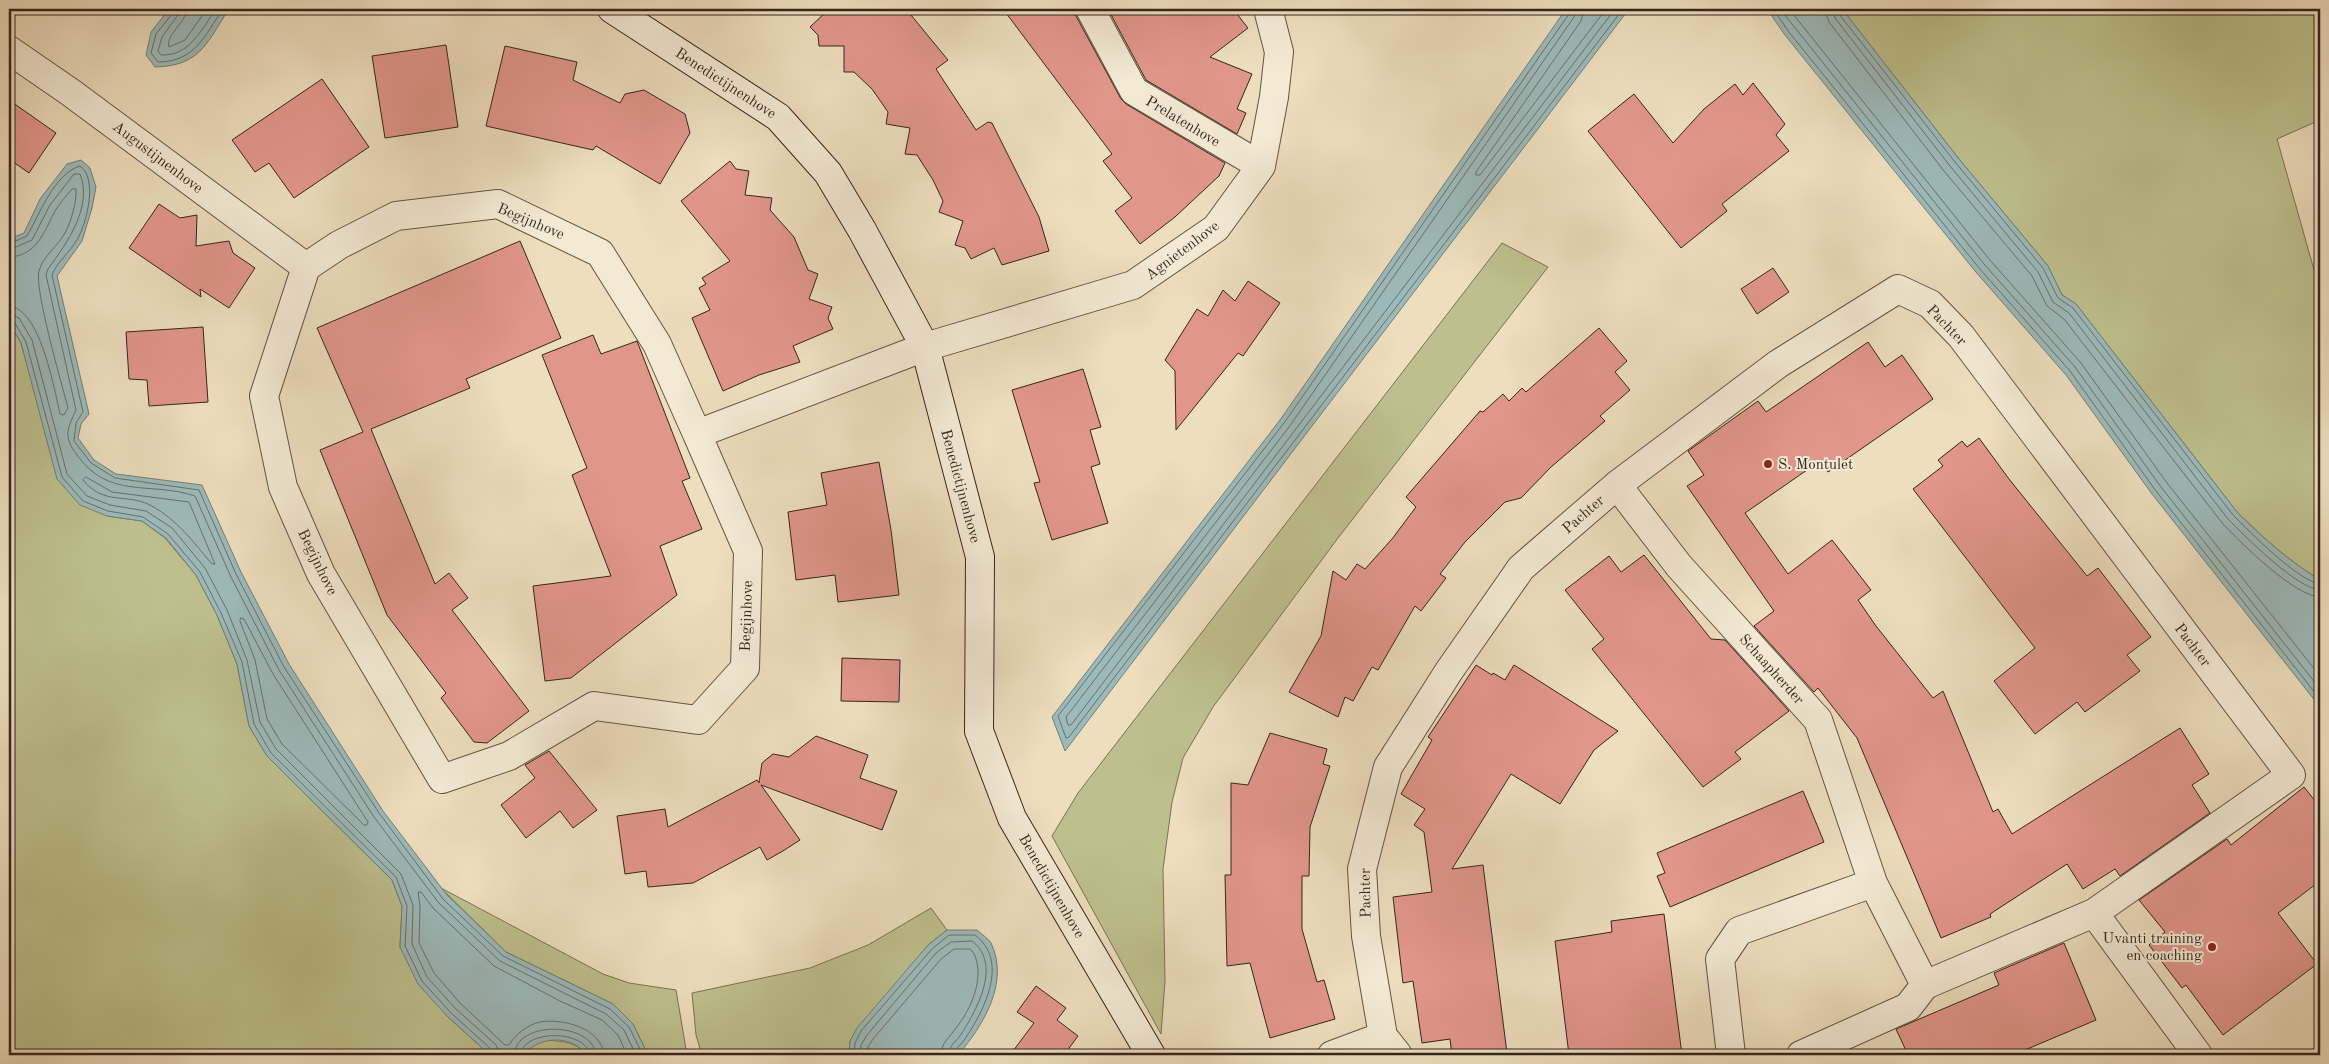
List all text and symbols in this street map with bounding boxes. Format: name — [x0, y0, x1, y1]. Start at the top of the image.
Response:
street label: Benedictijnenhove — [672, 46, 778, 122]
street label: Prelatenhove — [1142, 94, 1222, 150]
street label: Augustijnenhove — [109, 120, 205, 197]
street label: Begijnhove — [495, 202, 566, 243]
street label: Agnietenhove — [1143, 219, 1223, 284]
street label: Pachter — [1923, 303, 1969, 349]
street label: Benedictijnenhove — [937, 428, 982, 545]
marker: S. Montulet — [1762, 458, 1774, 470]
place label: S. Montulet — [1778, 458, 1853, 473]
street label: Pachter — [1560, 493, 1608, 537]
street label: Begijnhove — [294, 527, 339, 598]
street label: Begijnhove — [739, 580, 756, 652]
street label: Pachter — [2171, 621, 2213, 670]
street label: Schaapherder — [1736, 632, 1806, 708]
street label: Benedictijnenhove — [1015, 832, 1086, 941]
street label: Pachter — [1359, 868, 1374, 918]
place label: Uvanti training en coaching — [2103, 932, 2202, 964]
marker: Uvanti training en coaching — [2206, 941, 2218, 953]

